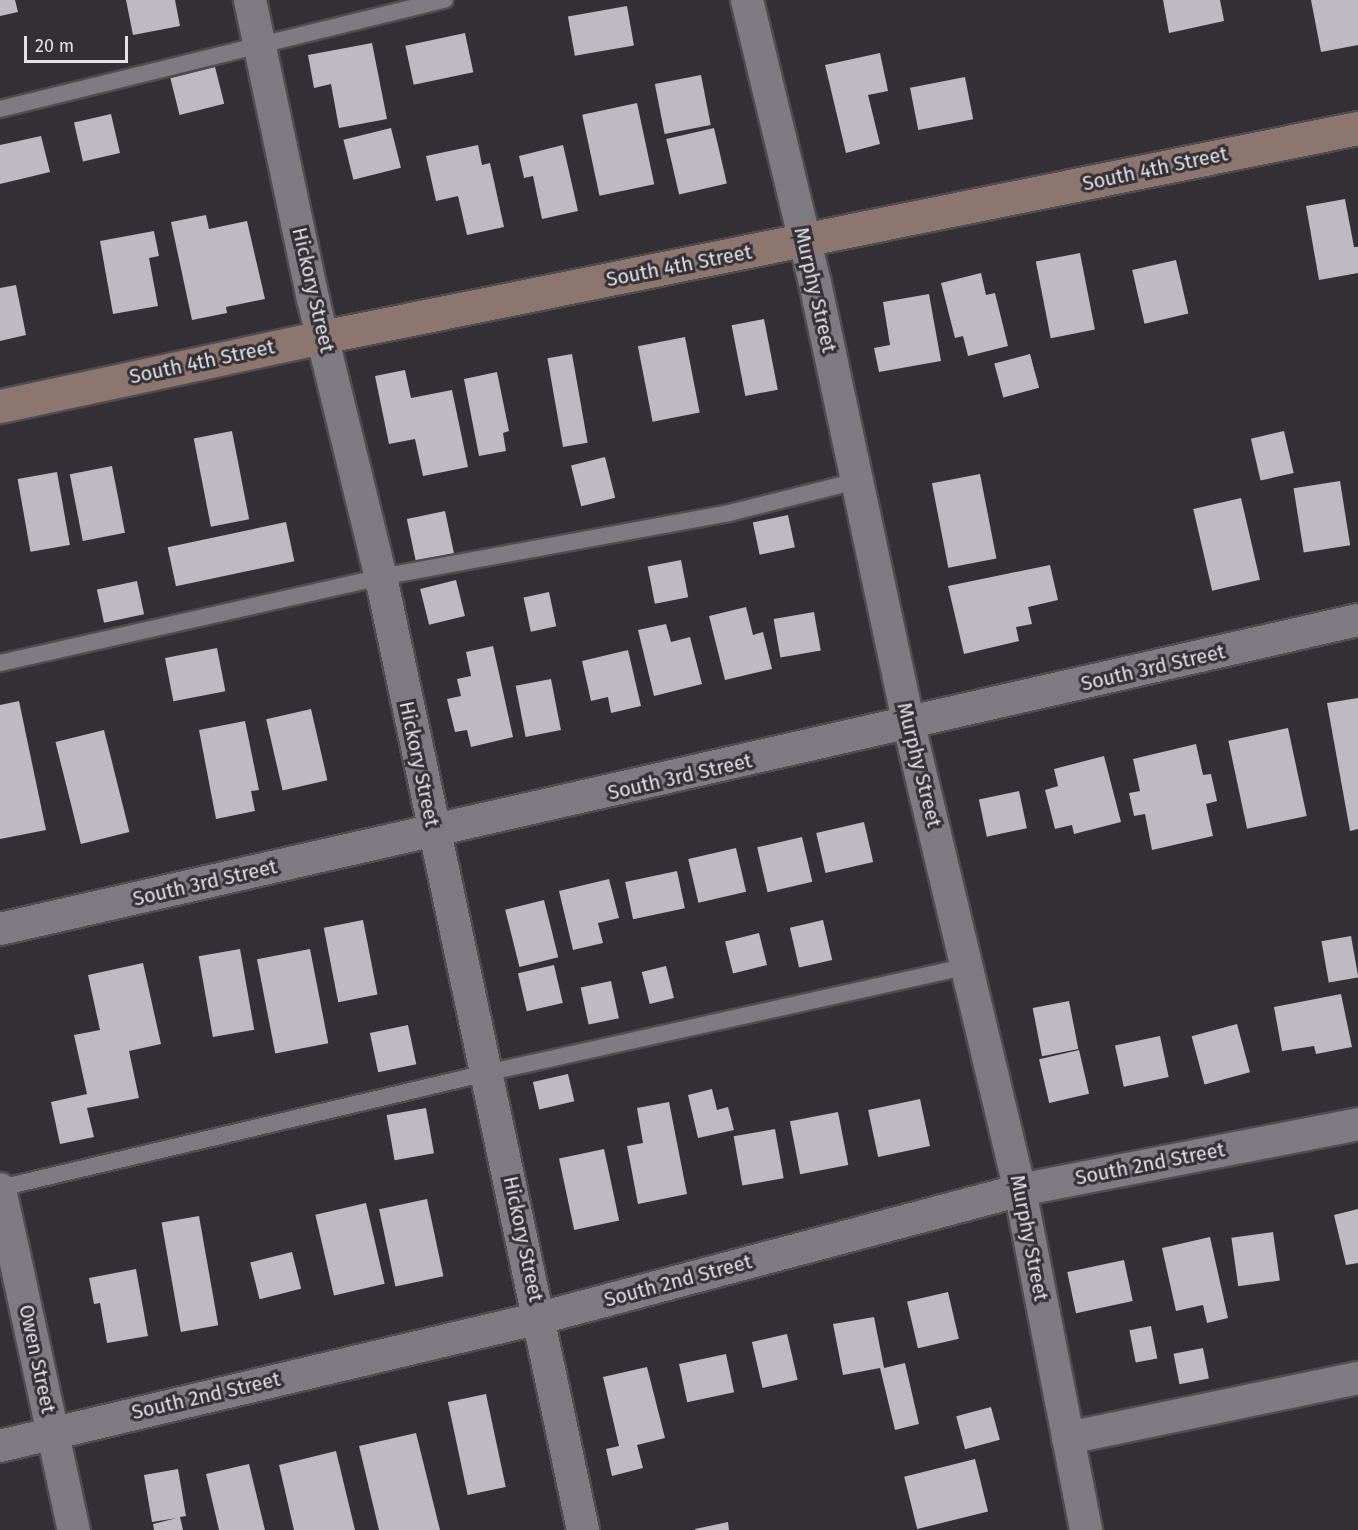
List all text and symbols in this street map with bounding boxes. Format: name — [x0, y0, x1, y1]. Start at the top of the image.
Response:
scale bar — [27, 24, 130, 62]
text: 20 m — [35, 35, 74, 57]
street label: South 4th Street — [1080, 142, 1230, 196]
street label: Hickory Street — [287, 225, 339, 355]
street label: Murphy Street — [789, 225, 841, 355]
street label: South 4th Street — [604, 240, 754, 292]
street label: South 4th Street — [127, 335, 277, 389]
street label: South 3rd Street — [1079, 640, 1227, 696]
street label: Hickory Street — [394, 699, 444, 829]
street label: Murphy Street — [892, 700, 946, 830]
street label: South 3rd Street — [606, 749, 754, 805]
street label: South 3rd Street — [131, 855, 279, 911]
street label: South 2nd Street — [1073, 1138, 1227, 1190]
street label: Murphy Street — [1005, 1173, 1053, 1303]
street label: Hickory Street — [498, 1174, 548, 1304]
street label: South 2nd Street — [602, 1250, 754, 1312]
street label: Owen Street — [14, 1303, 60, 1415]
street label: South 2nd Street — [129, 1367, 283, 1425]

